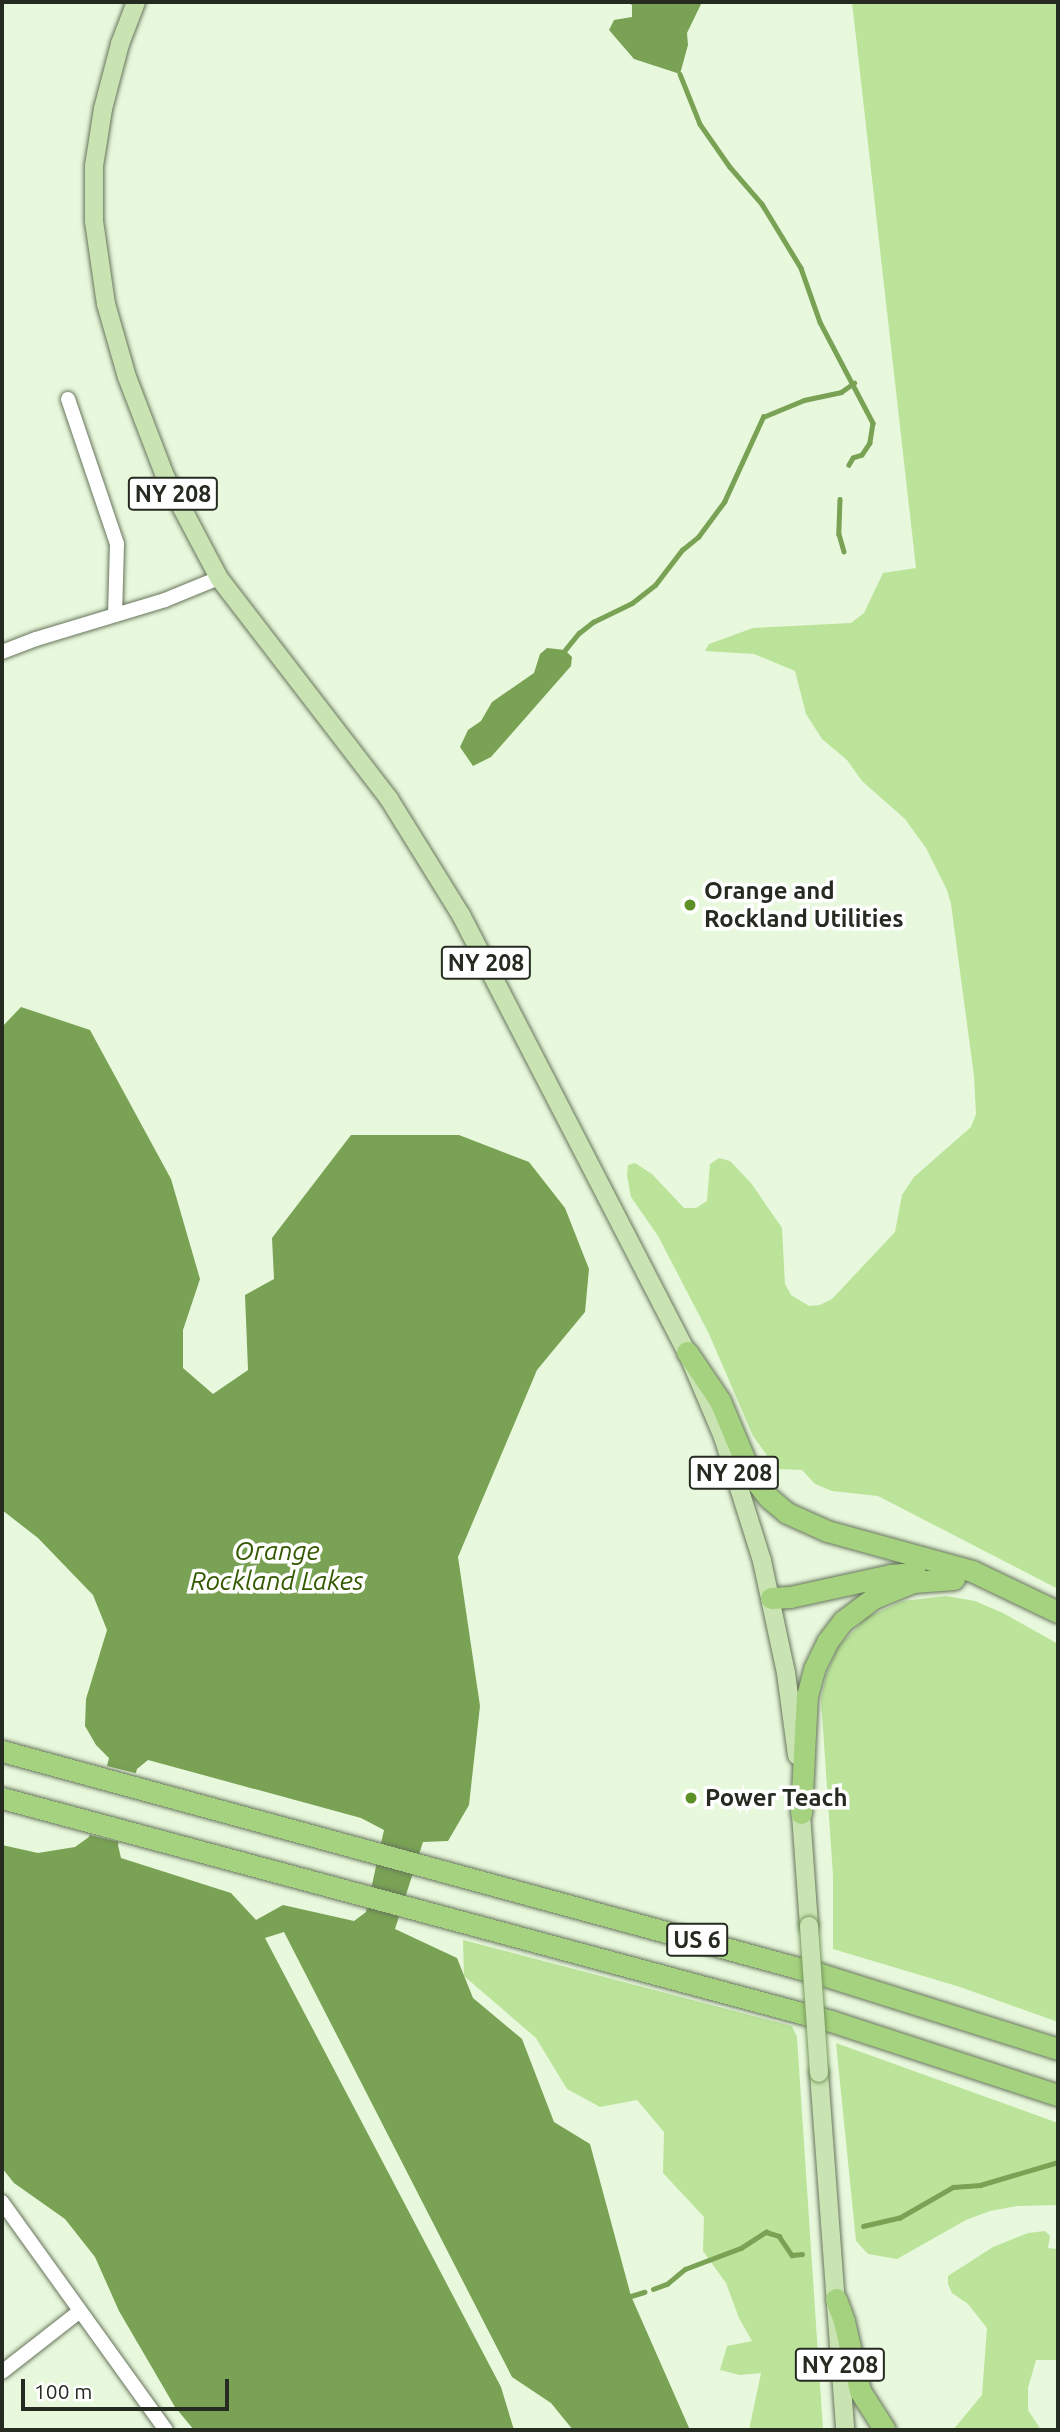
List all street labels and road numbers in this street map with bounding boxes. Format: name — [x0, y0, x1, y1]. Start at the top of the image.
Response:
road number: NY 208 — [128, 474, 218, 514]
road number: NY 208 — [440, 944, 532, 982]
road number: NY 208 — [688, 1454, 780, 1492]
road number: US 6 — [666, 1921, 728, 1960]
road number: NY 208 — [794, 2346, 886, 2384]

